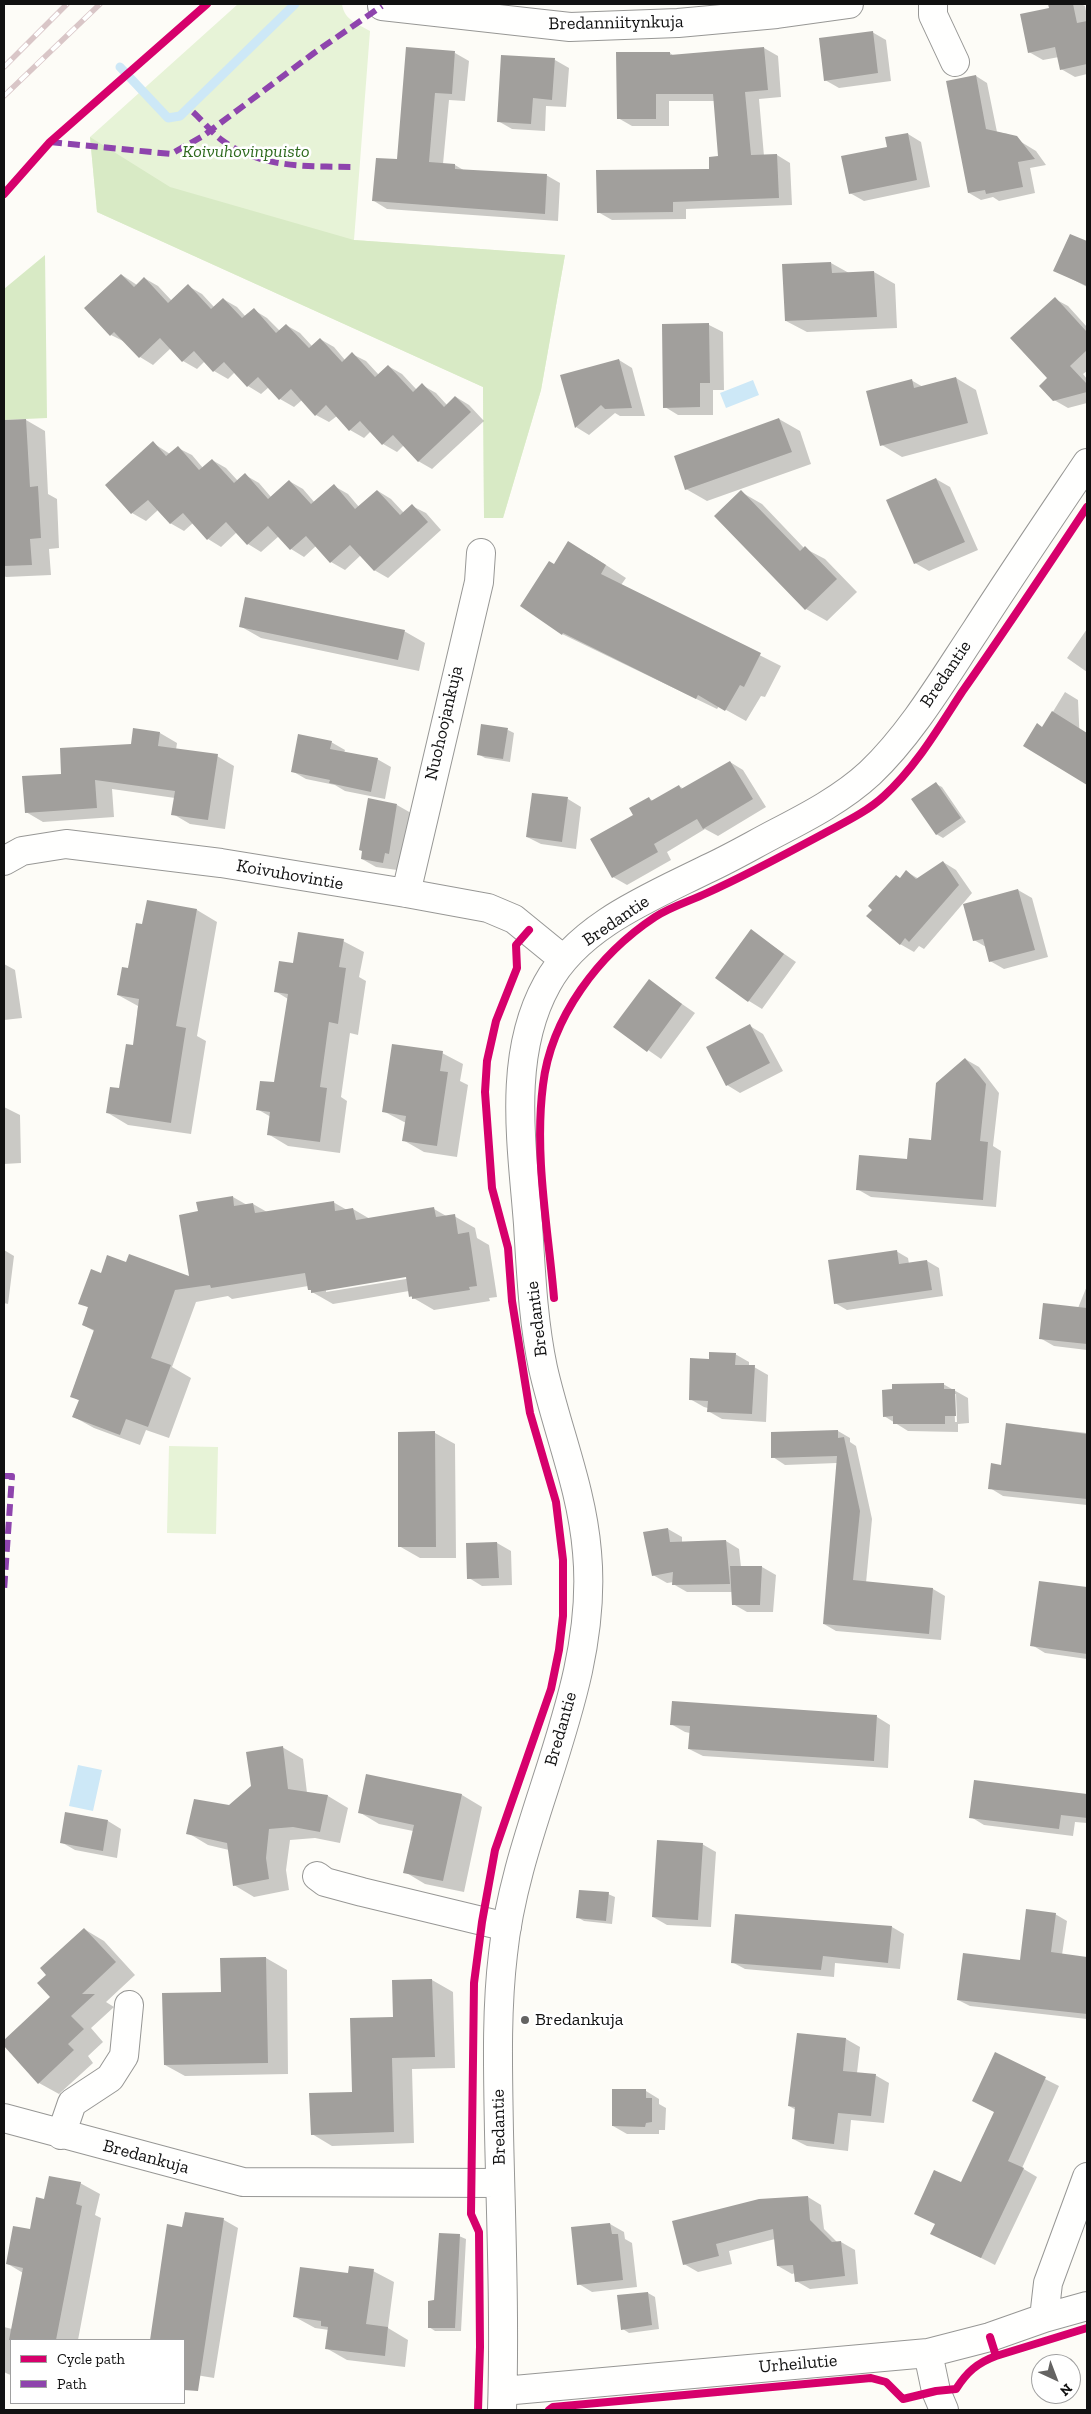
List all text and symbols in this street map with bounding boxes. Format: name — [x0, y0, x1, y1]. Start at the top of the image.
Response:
street label: Bredanniitynkuja — [548, 11, 684, 35]
park label: Koivuhovinpuisto — [182, 141, 310, 163]
street label: Bredantie — [916, 636, 976, 712]
street label: Nuohoojankuja — [420, 664, 468, 782]
street label: Koivuhovintie — [235, 855, 345, 895]
street label: Bredantie — [578, 891, 654, 951]
street label: Bredantie — [522, 1280, 552, 1358]
street label: Bredantie — [540, 1690, 582, 1768]
place label: Bredankuja — [535, 2009, 623, 2031]
marker: Bredankuja — [519, 2014, 531, 2026]
street label: Bredantie — [488, 2089, 510, 2165]
street label: Bredankuja — [100, 2135, 192, 2179]
legend — [10, 2339, 185, 2404]
text: Cycle path — [57, 2350, 125, 2368]
street label: Urheilutie — [758, 2350, 838, 2378]
north arrow — [1031, 2354, 1081, 2404]
text: Path — [57, 2375, 87, 2393]
text: N — [1056, 2380, 1076, 2399]

